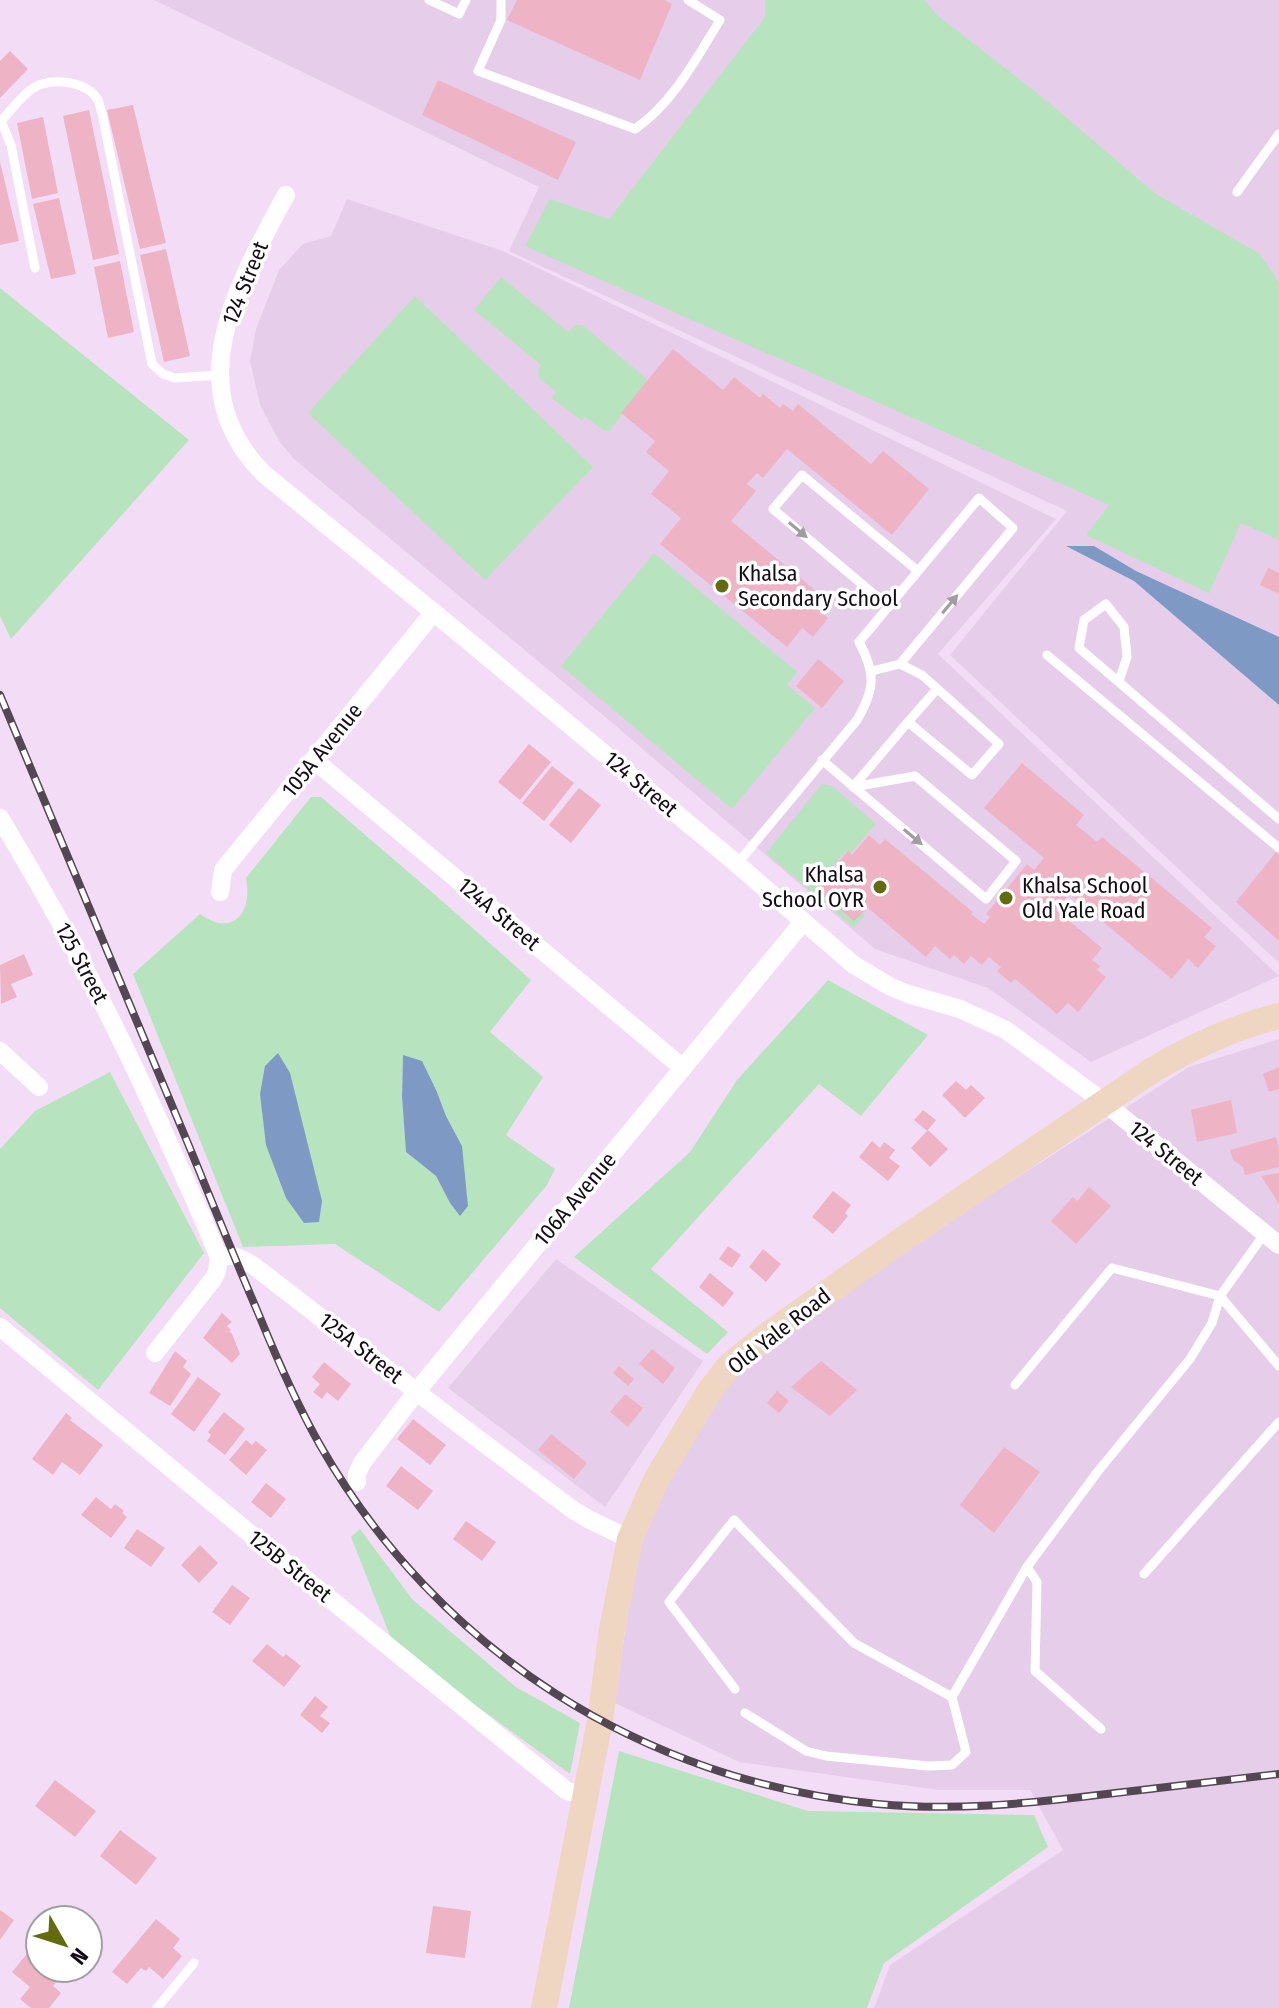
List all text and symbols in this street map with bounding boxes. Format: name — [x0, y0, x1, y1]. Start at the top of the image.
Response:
street label: 124 Street — [216, 237, 274, 329]
one-way arrow — [787, 521, 807, 538]
place label: Khalsa Secondary School — [738, 560, 898, 612]
marker: Khalsa Secondary School — [713, 577, 731, 595]
one-way arrow — [941, 595, 958, 615]
street label: 105A Avenue — [276, 698, 368, 802]
street label: 124 Street — [599, 745, 684, 823]
one-way arrow — [903, 828, 923, 845]
place label: Khalsa School OYR — [762, 861, 864, 913]
street label: 124A Street — [452, 872, 546, 957]
place label: Khalsa School Old Yale Road — [1022, 872, 1148, 924]
marker: Khalsa School OYR — [871, 878, 889, 896]
marker: Khalsa School Old Yale Road — [997, 889, 1015, 907]
street label: 125 Street — [50, 918, 115, 1009]
street label: 124 Street — [1123, 1115, 1209, 1192]
street label: 106A Avenue — [528, 1147, 622, 1251]
street label: Old Yale Road — [722, 1282, 836, 1380]
street label: 125A Street — [314, 1307, 409, 1390]
street label: 125B Street — [243, 1524, 338, 1608]
north arrow — [24, 1904, 104, 1984]
text: N — [65, 1943, 94, 1970]

